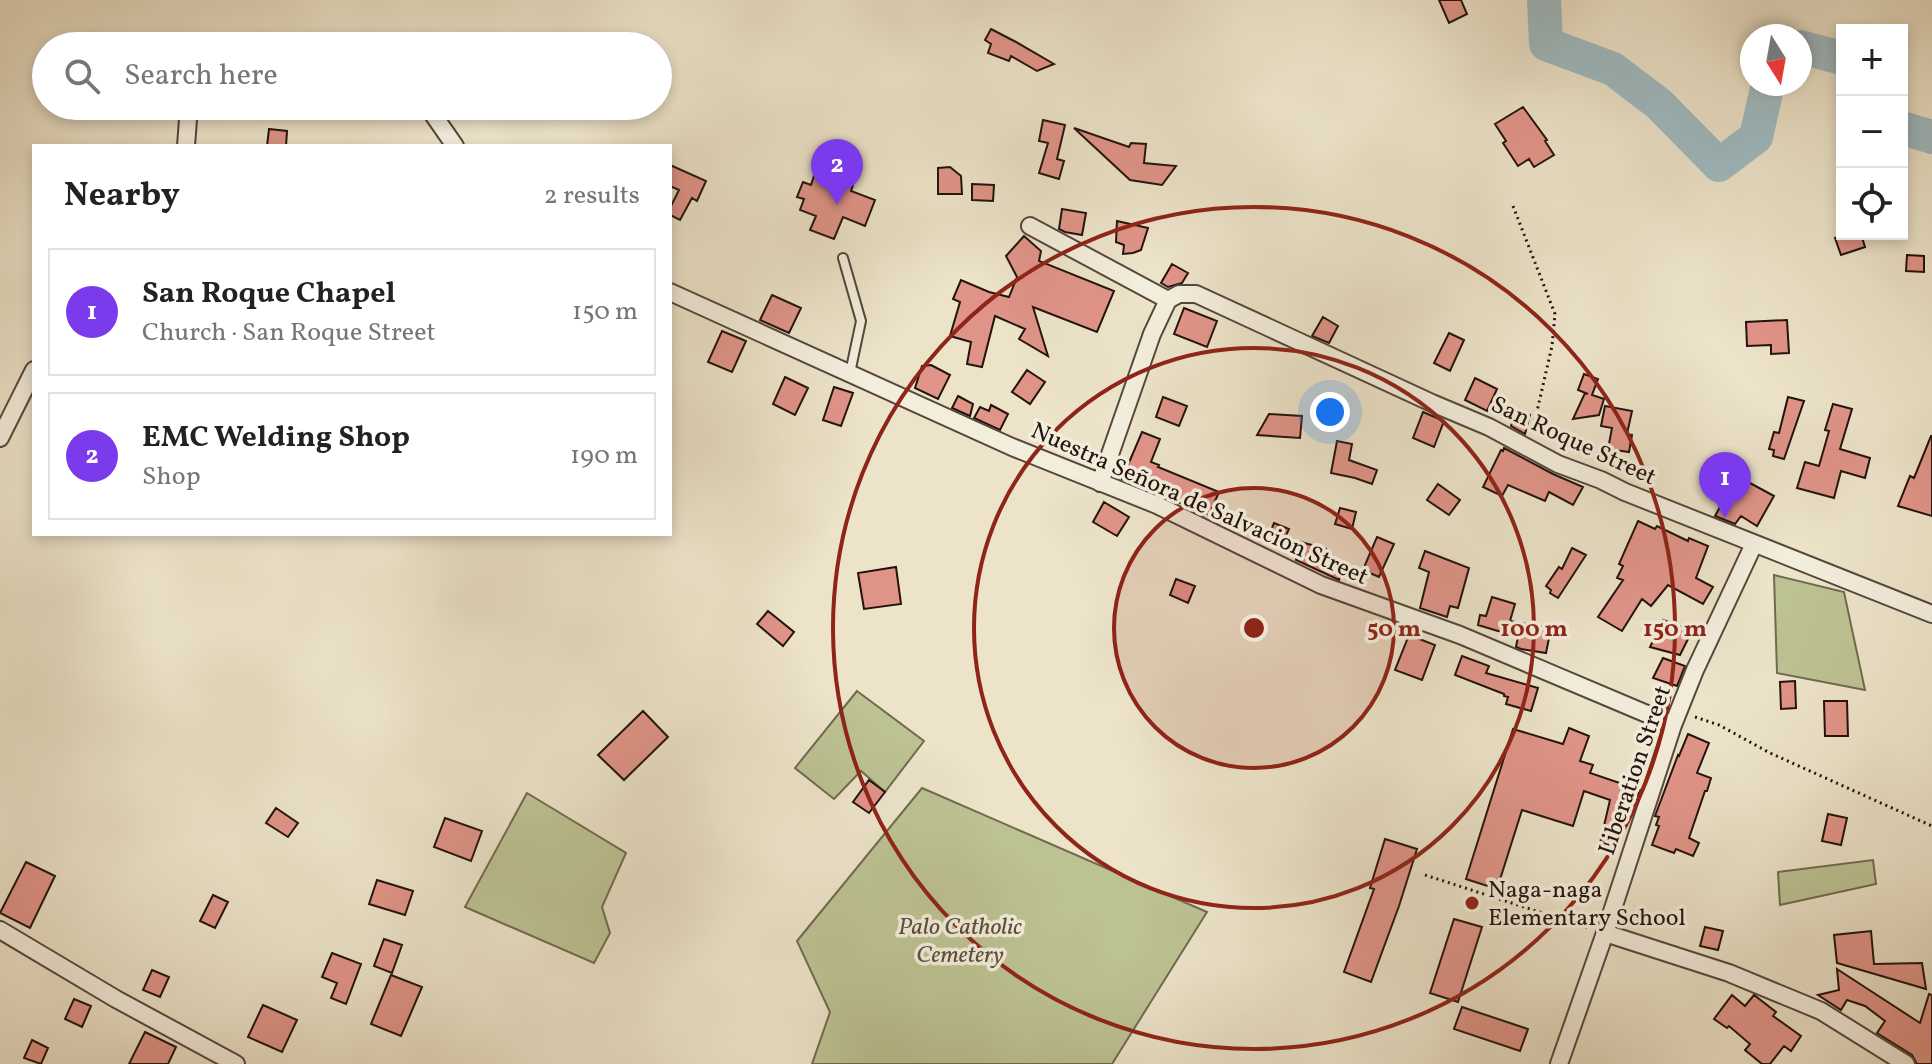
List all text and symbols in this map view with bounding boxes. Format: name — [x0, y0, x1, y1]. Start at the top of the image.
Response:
north arrow — [1740, 24, 1812, 96]
map controls — [1836, 24, 1908, 240]
button: + — [1836, 24, 1908, 96]
search box — [32, 32, 672, 120]
icon: search — [60, 54, 104, 98]
text: Search here — [124, 55, 278, 97]
button: − — [1836, 96, 1908, 168]
pin: 2 — [811, 139, 863, 205]
button: locate — [1836, 168, 1908, 240]
text: Nearby — [64, 173, 180, 220]
text: 2 results — [544, 178, 640, 214]
text: San Roque Chapel — [142, 273, 396, 315]
text: 1 — [87, 294, 97, 330]
text: 150 m — [572, 294, 638, 330]
text: Church · San Roque Street — [142, 315, 436, 351]
street label: San Roque Street — [1485, 389, 1661, 495]
your location — [1310, 392, 1350, 432]
street label: Nuestra Señora de Salvacion Street — [1025, 415, 1373, 595]
text: EMC Welding Shop — [142, 417, 410, 459]
text: 2 — [85, 438, 99, 474]
text: 190 m — [570, 438, 638, 474]
pin: 1 — [1699, 452, 1751, 518]
text: Shop — [142, 459, 201, 495]
text: 50 m — [1367, 613, 1421, 647]
text: 100 m — [1500, 613, 1568, 647]
text: 150 m — [1643, 613, 1707, 647]
centre of rings — [1240, 614, 1268, 642]
street label: Liberation Street — [1591, 681, 1681, 860]
place label: Naga-naga Elementary School — [1488, 874, 1686, 936]
marker: Naga-naga Elementary School — [1463, 894, 1481, 912]
park label: Palo Catholic Cemetery — [898, 911, 1022, 973]

